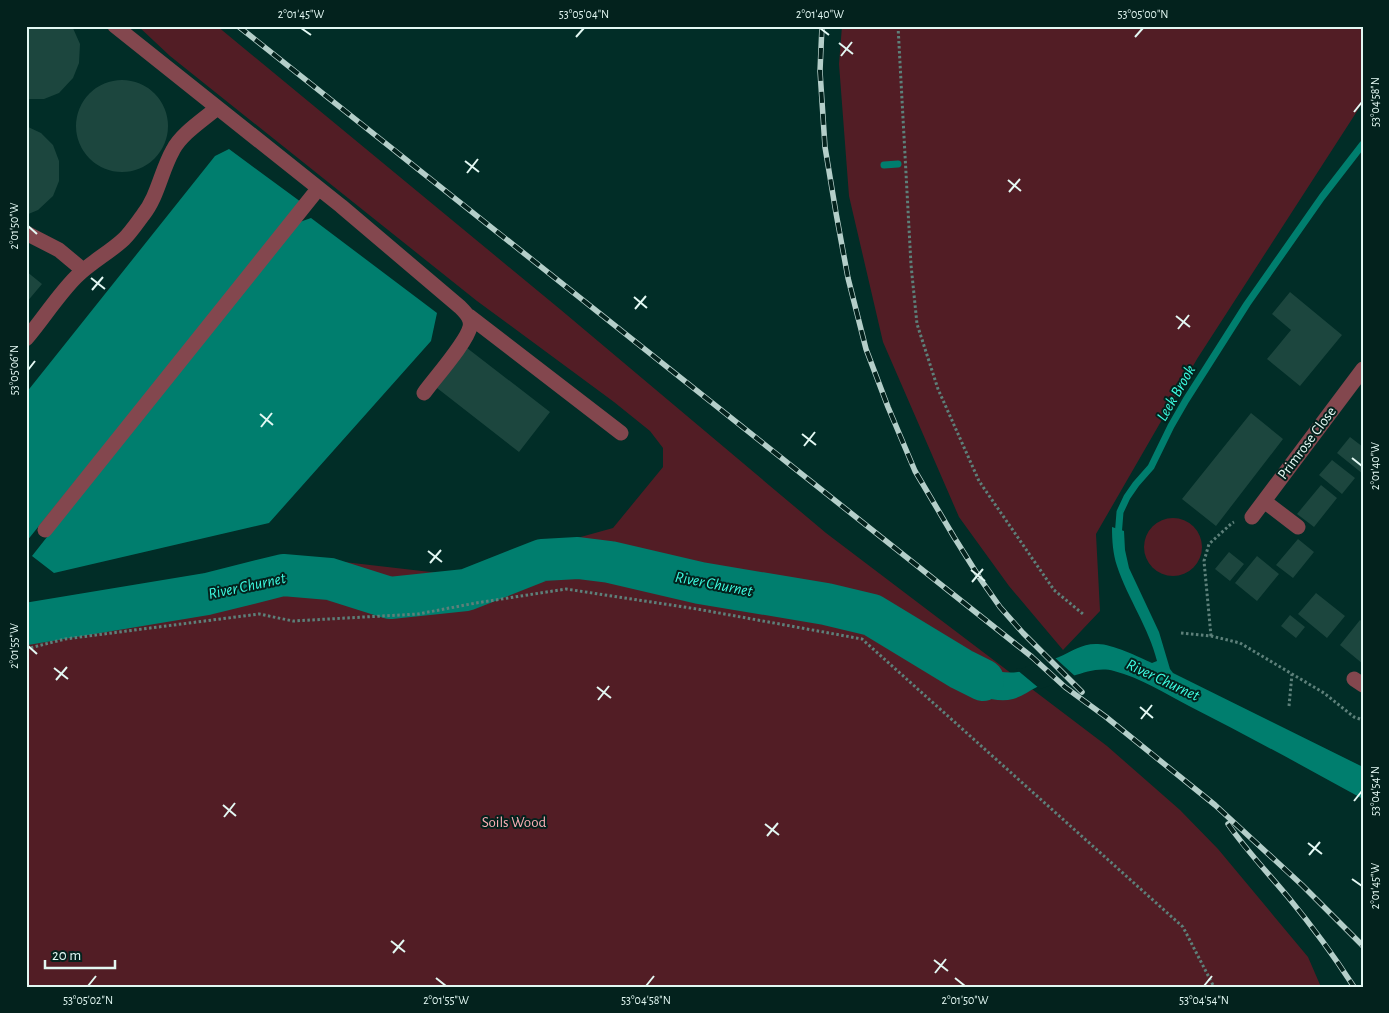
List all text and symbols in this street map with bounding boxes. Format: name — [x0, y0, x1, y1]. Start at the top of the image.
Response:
text: 2°01'45"W — [278, 8, 325, 20]
text: 53°05'04"N — [559, 8, 609, 20]
text: 2°01'40"W — [796, 8, 844, 20]
text: 53°05'00"N — [1117, 8, 1169, 20]
text: 53°04'58"N — [1369, 77, 1381, 127]
text: 2°01'50"W — [8, 202, 20, 250]
text: 53°05'06"N — [8, 345, 20, 395]
water label: Leek Brook — [1154, 362, 1198, 424]
street label: Primrose Close — [1275, 404, 1339, 482]
text: 2°01'40"W — [1369, 442, 1381, 490]
water label: River Churnet — [674, 569, 755, 600]
water label: River Churnet — [207, 570, 288, 602]
text: 2°01'55"W — [8, 623, 20, 669]
water label: River Churnet — [1124, 656, 1203, 704]
text: 53°04'54"N — [1369, 766, 1381, 816]
park label: Soils Wood — [482, 815, 547, 830]
text: 2°01'45"W — [1369, 862, 1381, 909]
scale bar — [45, 938, 115, 970]
text: 20 m — [52, 948, 81, 963]
text: 53°05'02"N — [63, 994, 113, 1006]
text: 2°01'55"W — [423, 994, 469, 1006]
text: 53°04'58"N — [621, 994, 671, 1006]
text: 2°01'50"W — [941, 994, 989, 1006]
text: 53°04'54"N — [1179, 994, 1229, 1006]

